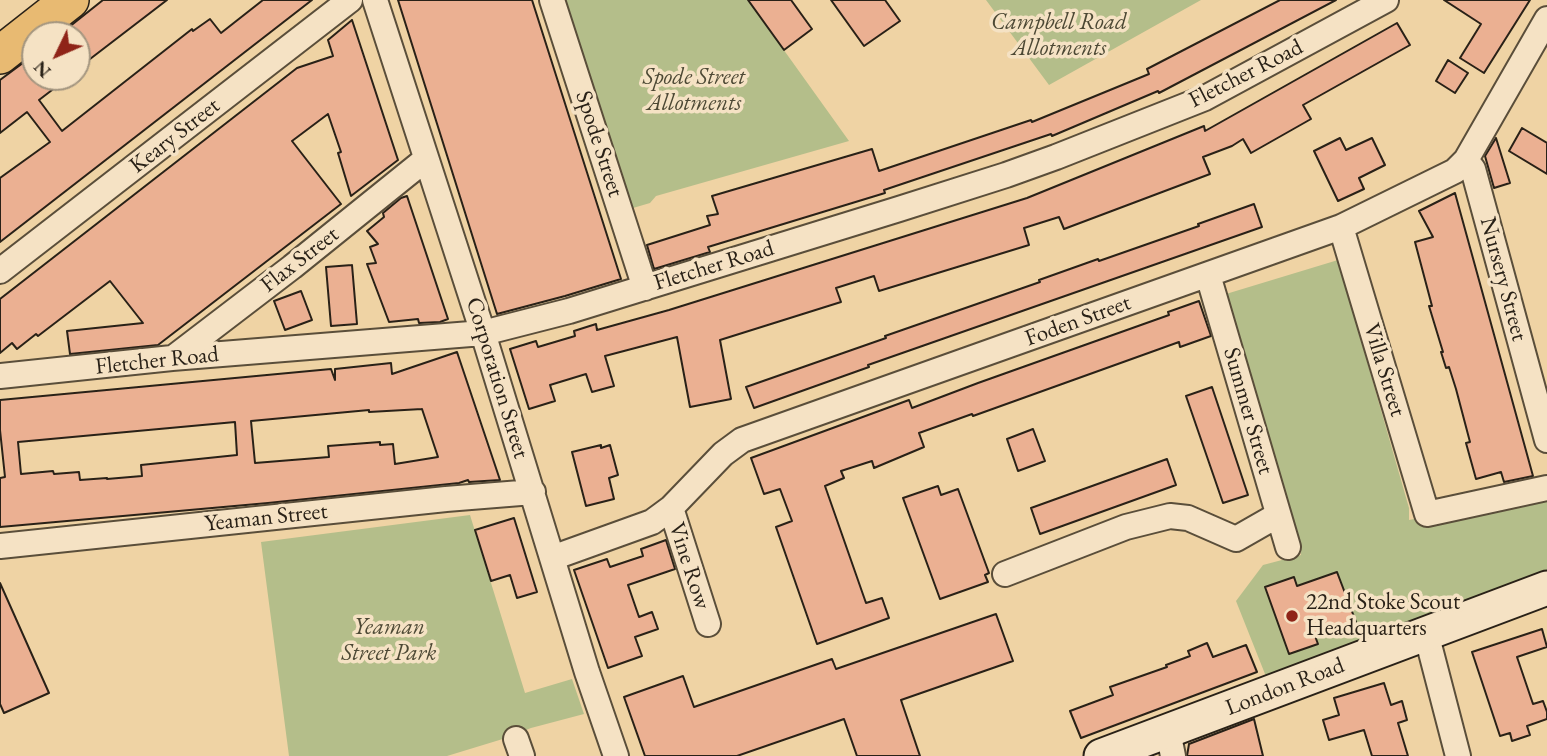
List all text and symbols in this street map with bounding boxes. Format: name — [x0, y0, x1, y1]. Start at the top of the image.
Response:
park label: Campbell Road Allotments — [991, 9, 1127, 63]
north arrow — [21, 21, 91, 91]
street label: Fletcher Road — [1184, 34, 1308, 114]
text: N — [28, 55, 56, 84]
park label: Spode Street Allotments — [643, 64, 745, 118]
street label: Spode Street — [569, 88, 629, 200]
street label: Keary Street — [124, 92, 226, 180]
street label: Nursery Street — [1473, 214, 1533, 344]
street label: Flax Street — [255, 221, 345, 299]
street label: Fletcher Road — [651, 235, 777, 297]
street label: Foden Street — [1021, 289, 1135, 353]
street label: Corporation Street — [459, 294, 535, 462]
street label: Villa Street — [1357, 320, 1411, 420]
street label: Fletcher Road — [94, 341, 220, 381]
street label: Summer Street — [1217, 345, 1279, 477]
street label: Yeaman Street — [203, 498, 329, 538]
street label: Vine Row — [662, 519, 716, 613]
place label: 22nd Stoke Scout Headquarters — [1306, 589, 1460, 643]
marker: 22nd Stoke Scout Headquarters — [1284, 608, 1300, 624]
park label: Yeaman Street Park — [341, 614, 437, 668]
street label: London Road — [1222, 652, 1348, 722]

